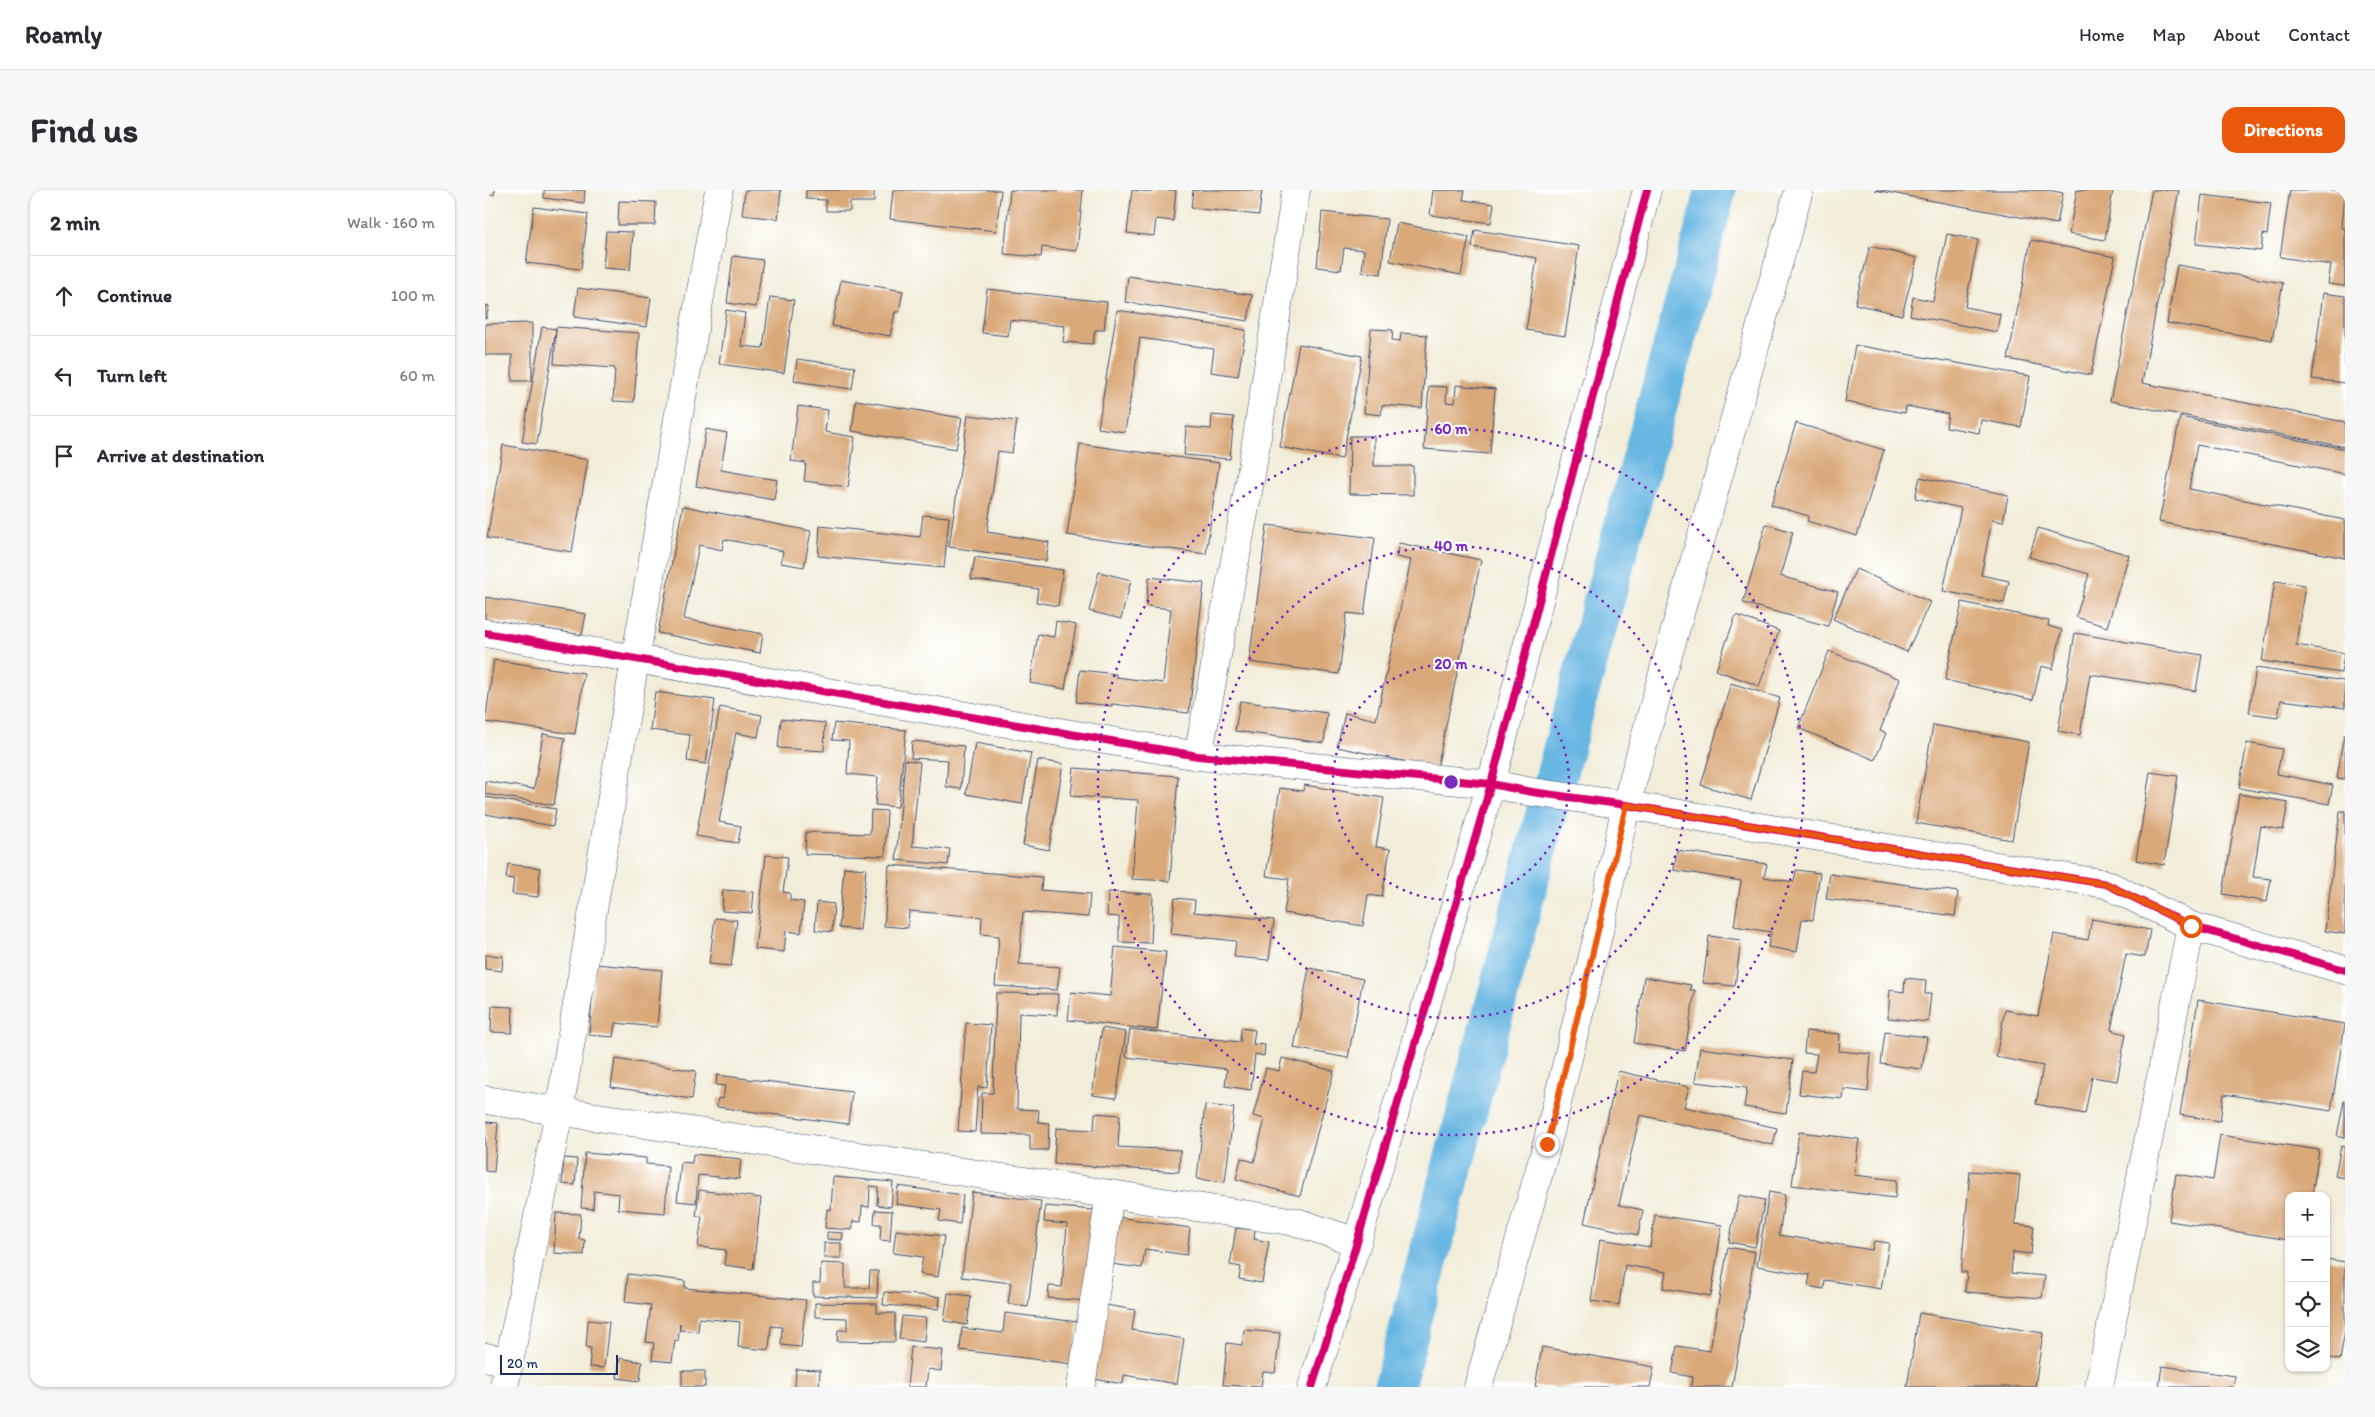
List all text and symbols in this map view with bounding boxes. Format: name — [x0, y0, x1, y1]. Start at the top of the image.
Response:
text: Roamly — [25, 20, 102, 49]
text: Home — [2079, 24, 2125, 46]
text: Map — [2153, 24, 2186, 46]
text: About — [2214, 24, 2260, 46]
text: Contact — [2288, 24, 2350, 46]
button: Directions — [2222, 107, 2345, 153]
text: Find us — [30, 109, 138, 151]
text: 2 min — [50, 210, 100, 235]
text: Walk · 160 m — [347, 213, 435, 232]
icon: ahead — [50, 282, 78, 310]
text: Continue — [97, 284, 172, 307]
text: 100 m — [391, 286, 435, 305]
icon: left — [50, 362, 78, 390]
text: Turn left — [97, 364, 167, 387]
text: 60 m — [400, 366, 435, 385]
text: 60 m — [1434, 420, 1468, 438]
icon: arrive — [50, 442, 78, 470]
text: Arrive at destination — [97, 444, 264, 467]
text: 40 m — [1434, 537, 1469, 555]
text: 20 m — [1434, 655, 1468, 673]
centre of rings — [1442, 773, 1460, 791]
route start — [2180, 915, 2203, 938]
route end — [1536, 1133, 1559, 1156]
map controls — [2285, 1192, 2330, 1372]
button: + — [2285, 1192, 2330, 1237]
button: − — [2285, 1237, 2330, 1282]
button: locate — [2285, 1282, 2330, 1327]
button: layers — [2285, 1327, 2330, 1372]
scale bar — [500, 1352, 617, 1375]
text: 20 m — [507, 1355, 538, 1372]

